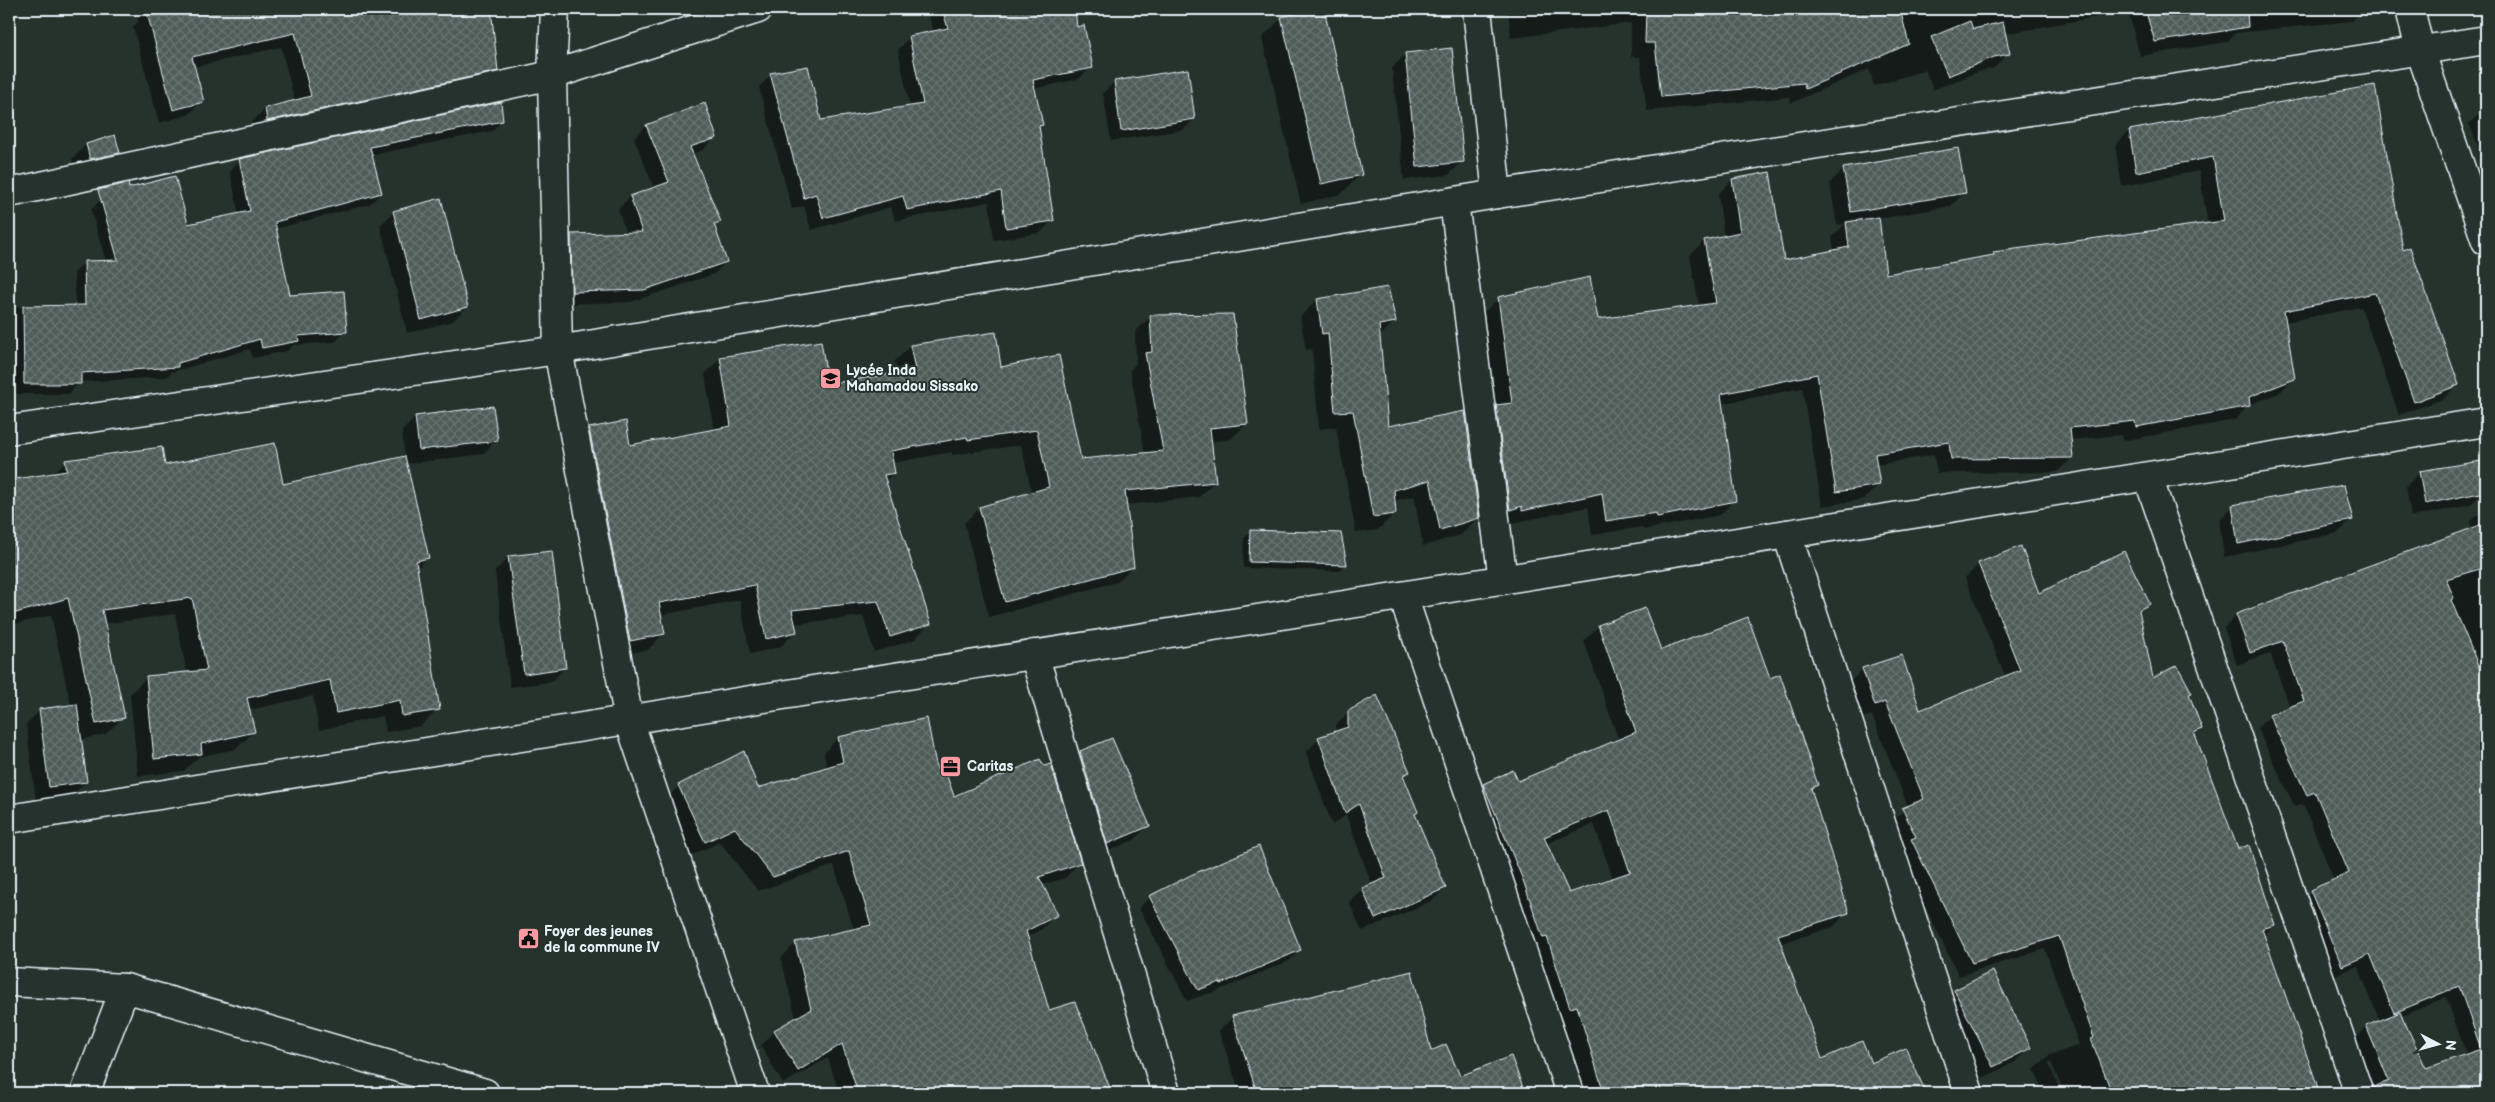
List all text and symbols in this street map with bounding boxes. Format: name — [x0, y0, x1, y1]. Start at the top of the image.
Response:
place label: Lycée Inda Mahamadou Sissako — [846, 362, 978, 395]
school or university icon: Lycée Inda Mahamadou Sissako — [818, 366, 842, 390]
office icon: Caritas — [939, 754, 963, 778]
place label: Caritas — [967, 758, 1013, 775]
place label: Foyer des jeunes de la commune IV — [544, 923, 660, 956]
public building icon: Foyer des jeunes de la commune IV — [516, 927, 540, 951]
north arrow — [2412, 1020, 2462, 1070]
text: N — [2441, 1039, 2459, 1051]

